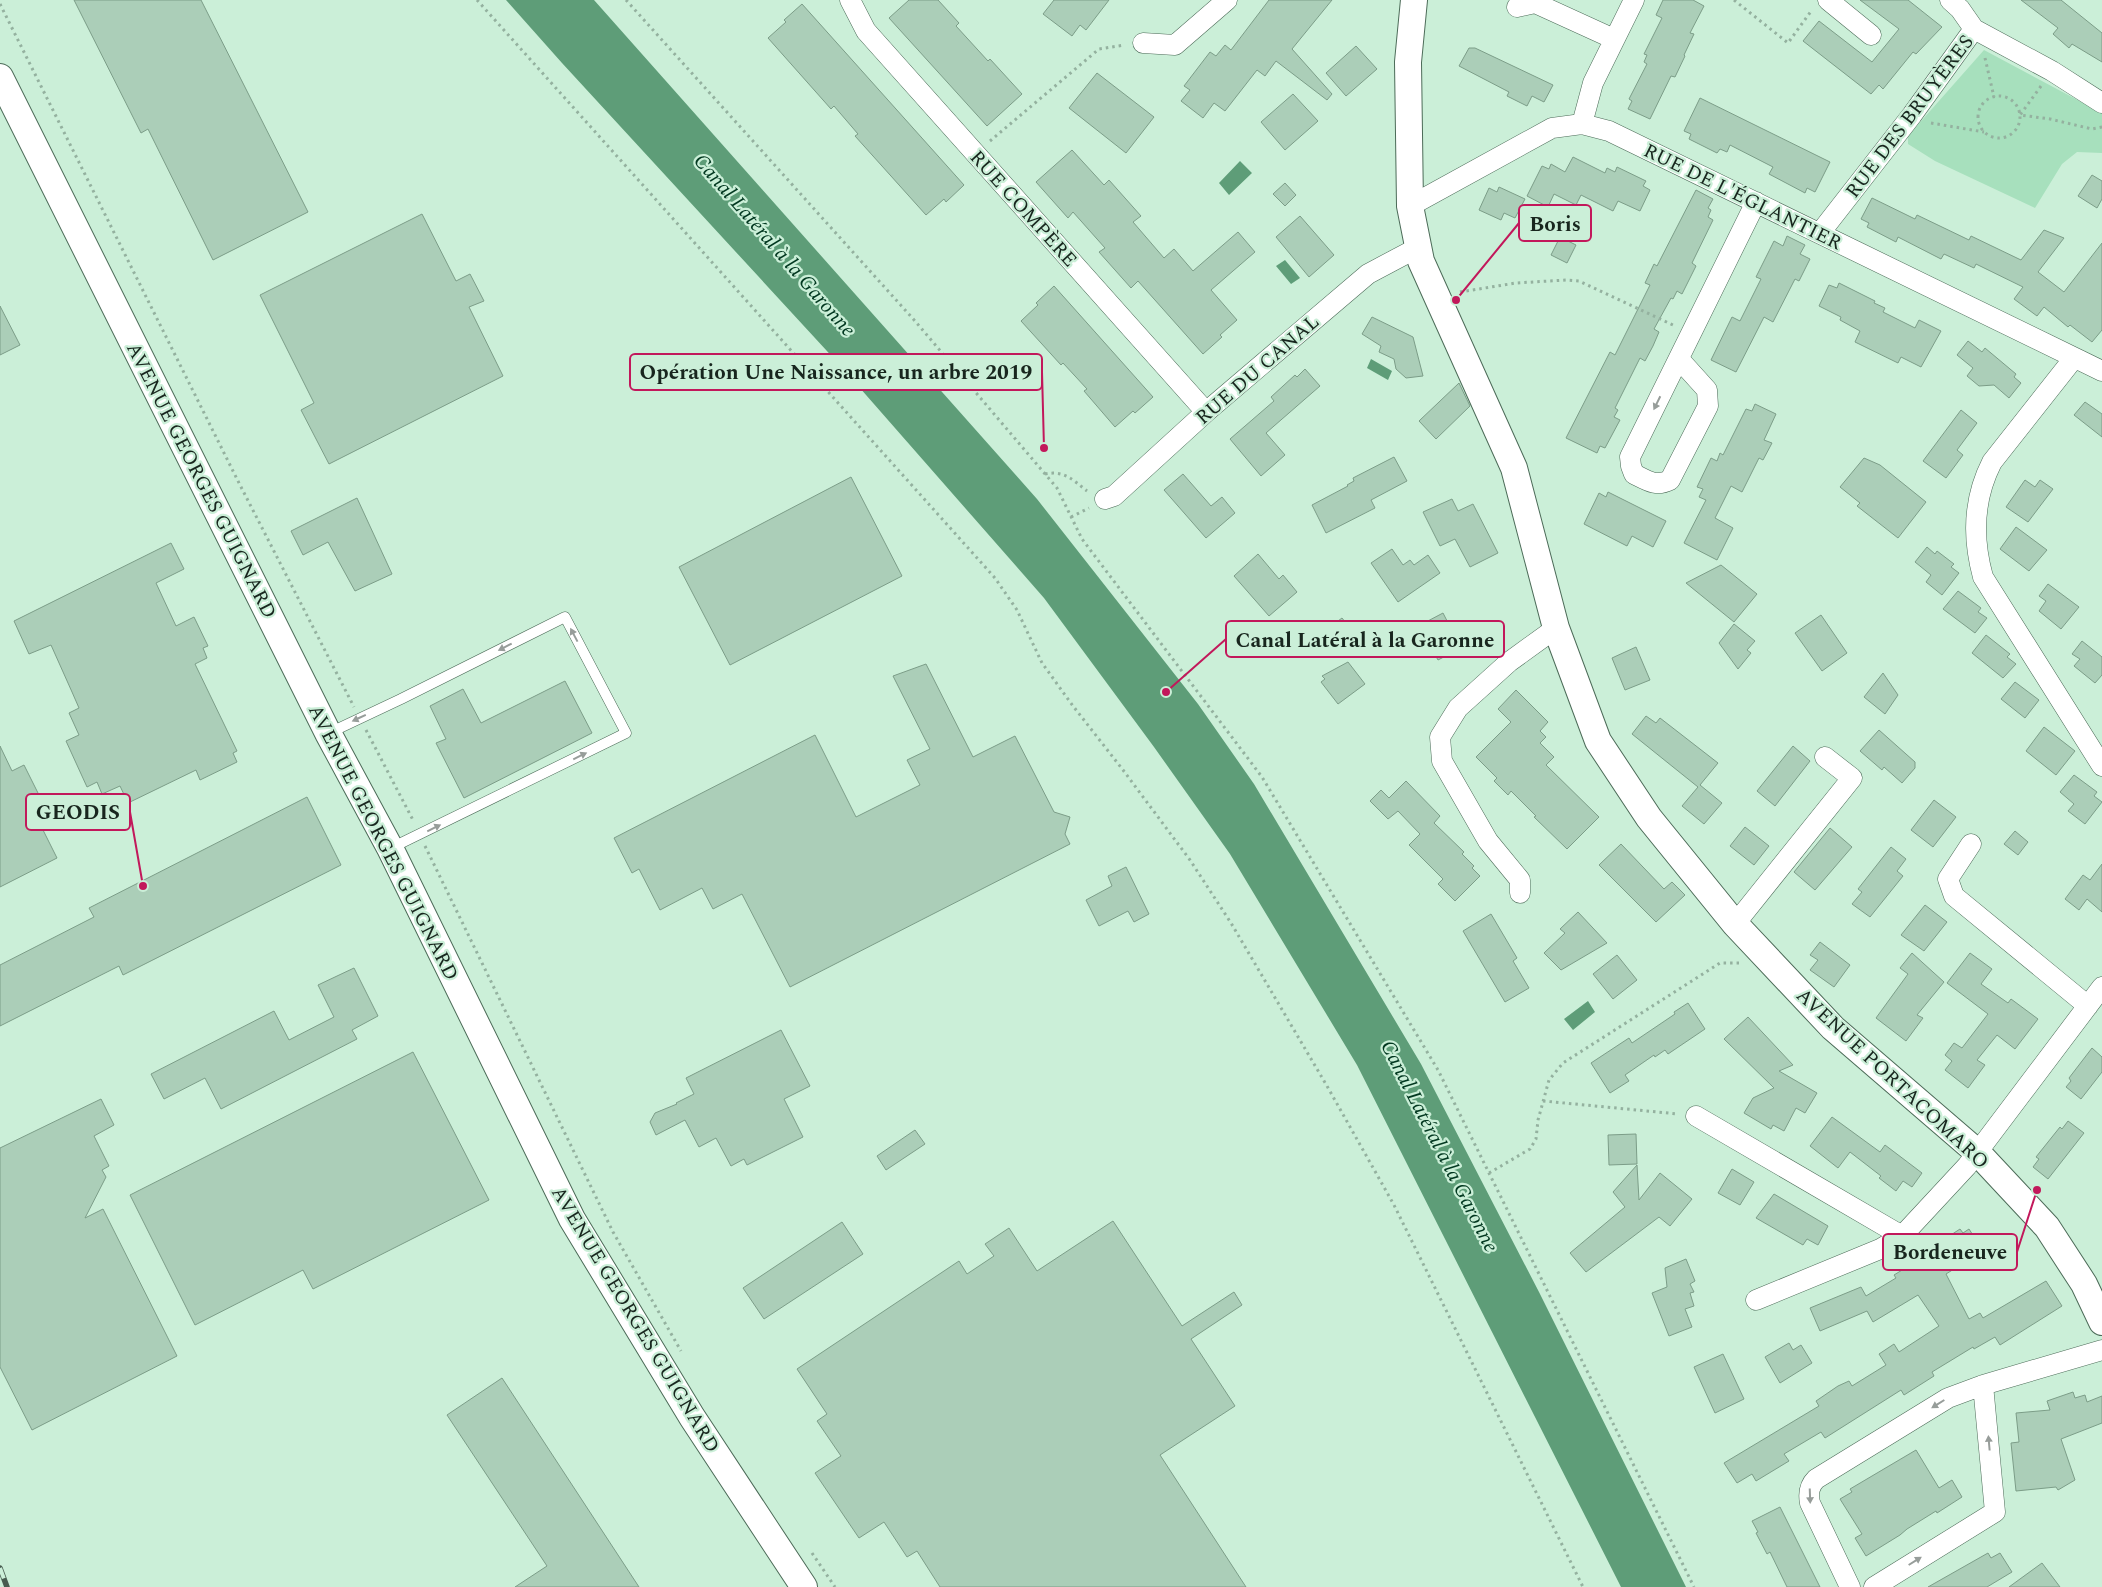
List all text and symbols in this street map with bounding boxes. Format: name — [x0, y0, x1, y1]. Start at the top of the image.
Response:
street label: RUE DES BRUYÈRES — [1838, 29, 1981, 205]
street label: RUE DE L'ÉGLANTIER — [1638, 136, 1848, 258]
street label: RUE COMPÈRE — [962, 143, 1084, 274]
water label: Canal Latéral à la Garonne — [685, 147, 863, 345]
callout: Boris — [1519, 205, 1591, 241]
text: Boris — [1529, 209, 1581, 241]
street label: RUE DU CANAL — [1189, 307, 1326, 432]
street label: AVENUE GEORGES GUIGNARD — [118, 337, 284, 624]
callout: Opération Une Naissance, un arbre 2019 — [630, 354, 1042, 390]
text: Opération Une Naissance, un arbre 2019 — [640, 357, 1033, 389]
one-way arrow — [1653, 396, 1661, 410]
callout: Canal Latéral à la Garonne — [1226, 621, 1504, 657]
text: Canal Latéral à la Garonne — [1236, 625, 1494, 657]
one-way arrow — [570, 628, 578, 643]
one-way arrow — [498, 643, 513, 651]
street label: AVENUE GEORGES GUIGNARD — [300, 699, 466, 986]
one-way arrow — [352, 714, 367, 723]
one-way arrow — [573, 752, 587, 760]
callout: GEODIS — [26, 794, 130, 830]
text: GEODIS — [36, 797, 120, 829]
one-way arrow — [427, 824, 442, 832]
street label: AVENUE PORTACOMARO — [1789, 981, 1996, 1176]
water label: Canal Latéral à la Garonne — [1372, 1035, 1507, 1258]
street label: AVENUE GEORGES GUIGNARD — [543, 1180, 727, 1459]
callout: Bordeneuve — [1883, 1234, 2017, 1270]
text: Bordeneuve — [1893, 1237, 2007, 1269]
one-way arrow — [1932, 1399, 1945, 1408]
one-way arrow — [1984, 1435, 1992, 1451]
one-way arrow — [1807, 1488, 1815, 1504]
one-way arrow — [1909, 1557, 1922, 1566]

